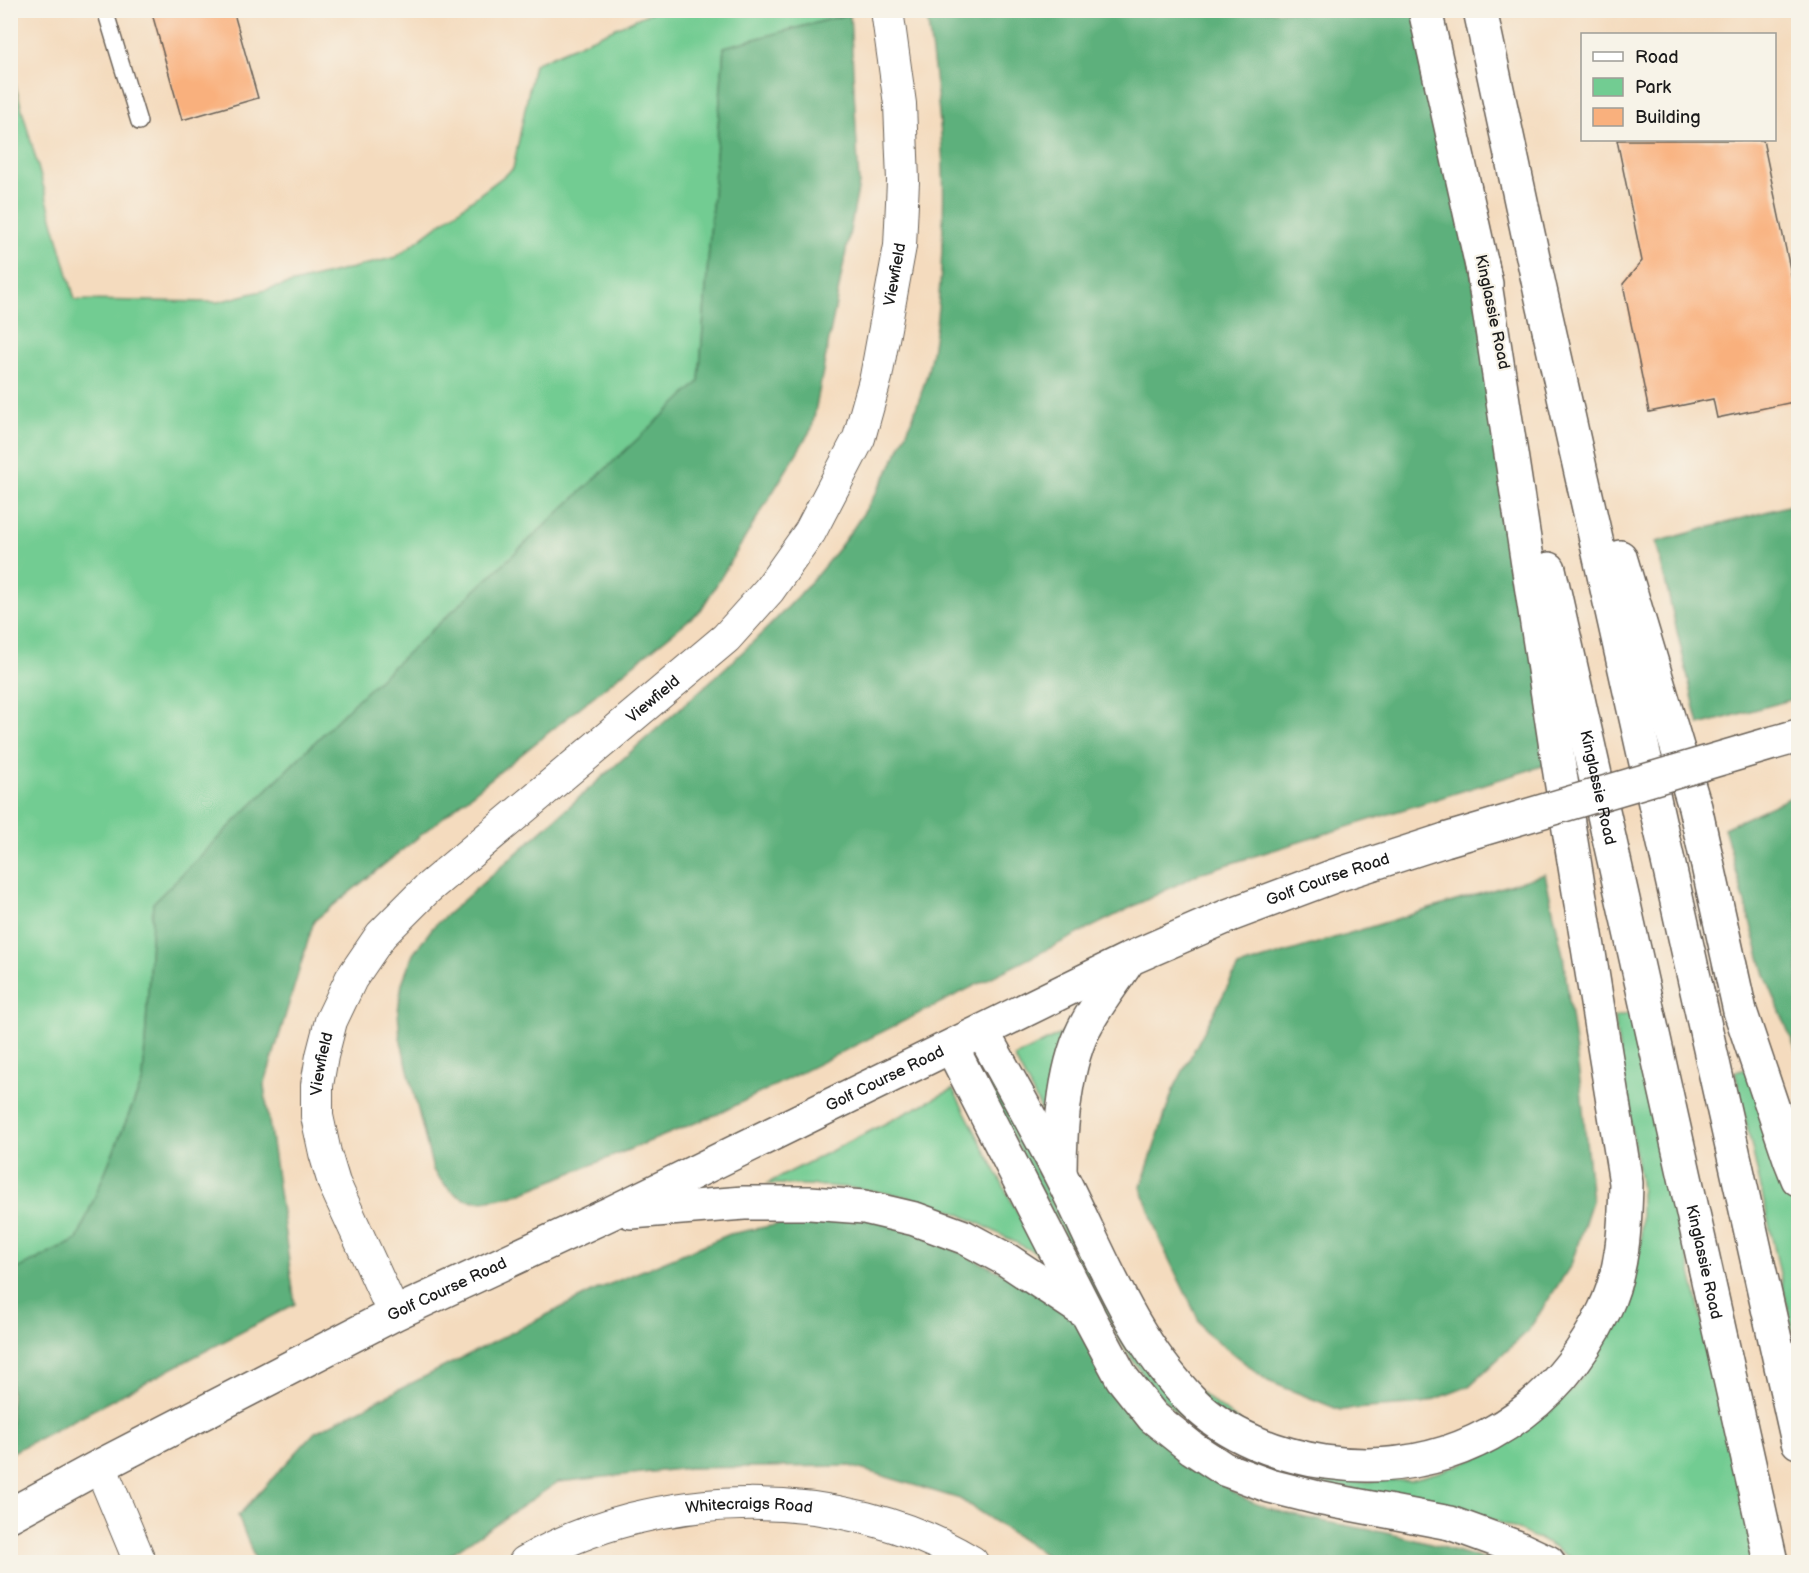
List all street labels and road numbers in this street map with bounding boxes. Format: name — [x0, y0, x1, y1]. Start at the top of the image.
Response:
street label: Viewfield — [880, 241, 910, 308]
street label: Kinglassie Road — [1471, 253, 1513, 371]
street label: Viewfield — [623, 671, 684, 727]
street label: Kinglassie Road — [1576, 728, 1620, 847]
street label: Golf Course Road — [1264, 849, 1392, 910]
street label: Viewfield — [308, 1030, 337, 1095]
street label: Golf Course Road — [823, 1042, 947, 1116]
street label: Kinglassie Road — [1682, 1203, 1726, 1321]
street label: Golf Course Road — [384, 1253, 510, 1325]
street label: Whitecraigs Road — [684, 1494, 814, 1518]

